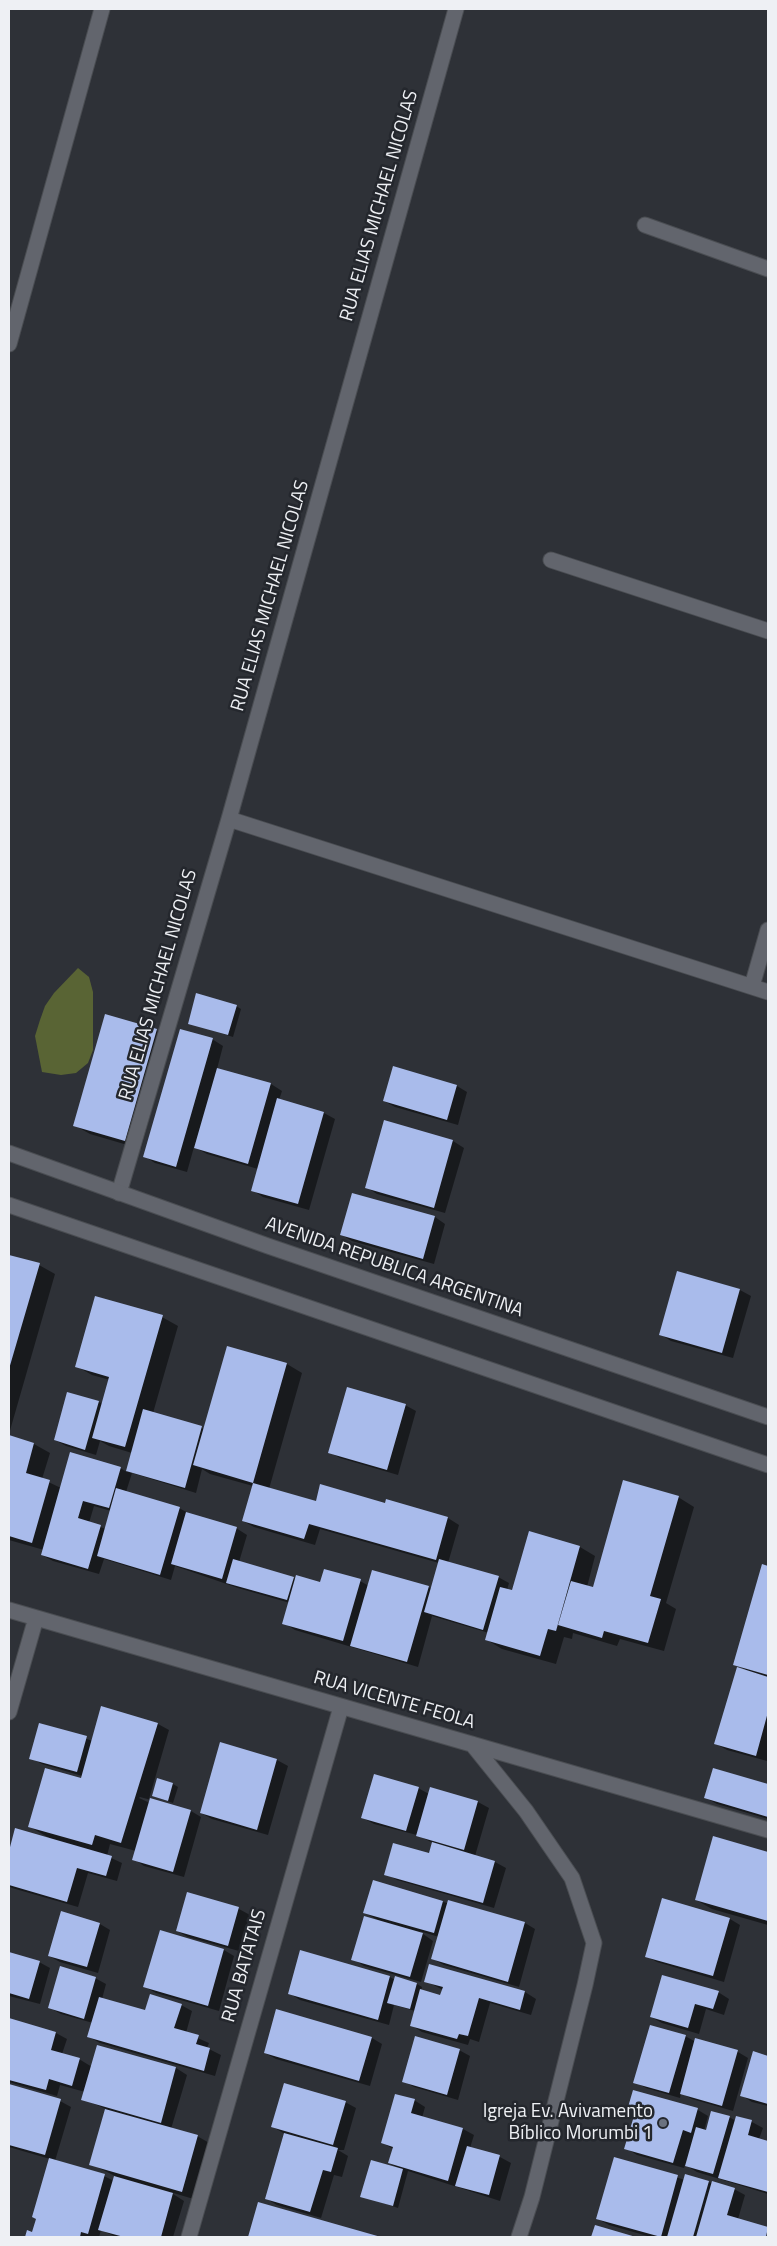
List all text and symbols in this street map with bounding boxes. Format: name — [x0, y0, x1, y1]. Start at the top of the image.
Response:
street label: RUA ELIAS MICHAEL NICOLAS — [336, 88, 424, 324]
street label: RUA ELIAS MICHAEL NICOLAS — [227, 478, 315, 714]
street label: RUA ELIAS MICHAEL NICOLAS — [115, 867, 203, 1103]
street label: AVENIDA REPUBLICA ARGENTINA — [262, 1213, 526, 1323]
street label: RUA VICENTE FEOLA — [311, 1667, 477, 1735]
street label: RUA BATATAIS — [218, 1907, 272, 2025]
place label: Igreja Ev. Avivamento Bíblico Morumbi 1 — [483, 2101, 653, 2145]
marker: Igreja Ev. Avivamento Bíblico Morumbi 1 — [657, 2117, 669, 2129]

